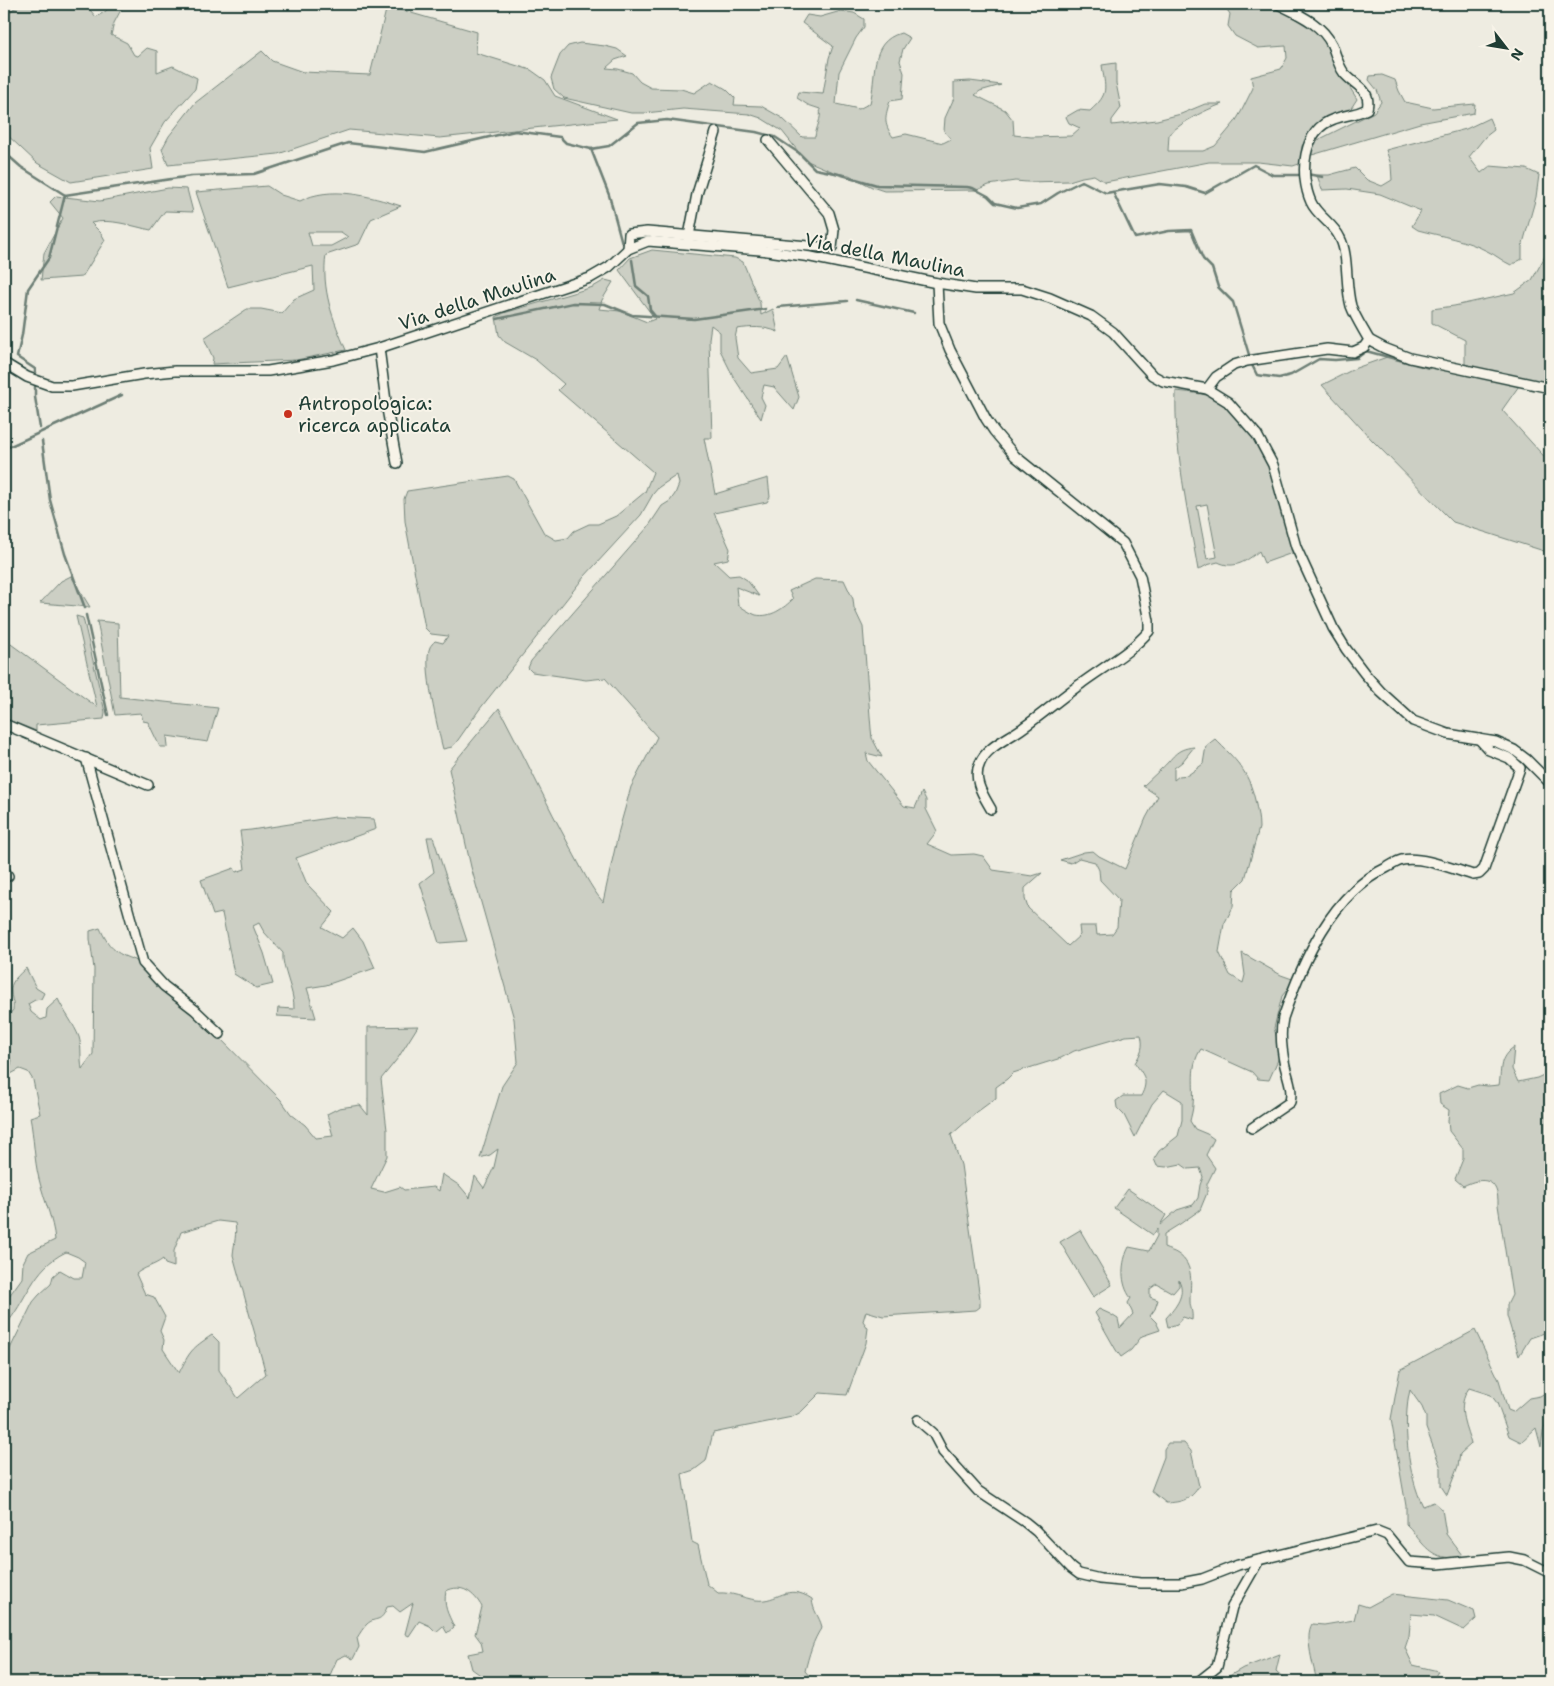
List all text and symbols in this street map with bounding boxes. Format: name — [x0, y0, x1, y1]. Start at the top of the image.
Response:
north arrow — [1482, 22, 1532, 72]
text: N — [1507, 45, 1528, 64]
street label: Via della Maulina — [802, 227, 968, 283]
street label: Via della Maulina — [395, 262, 559, 336]
place label: Antropologica: ricerca applicata — [298, 391, 451, 438]
marker: Antropologica: ricerca applicata — [282, 408, 294, 420]

